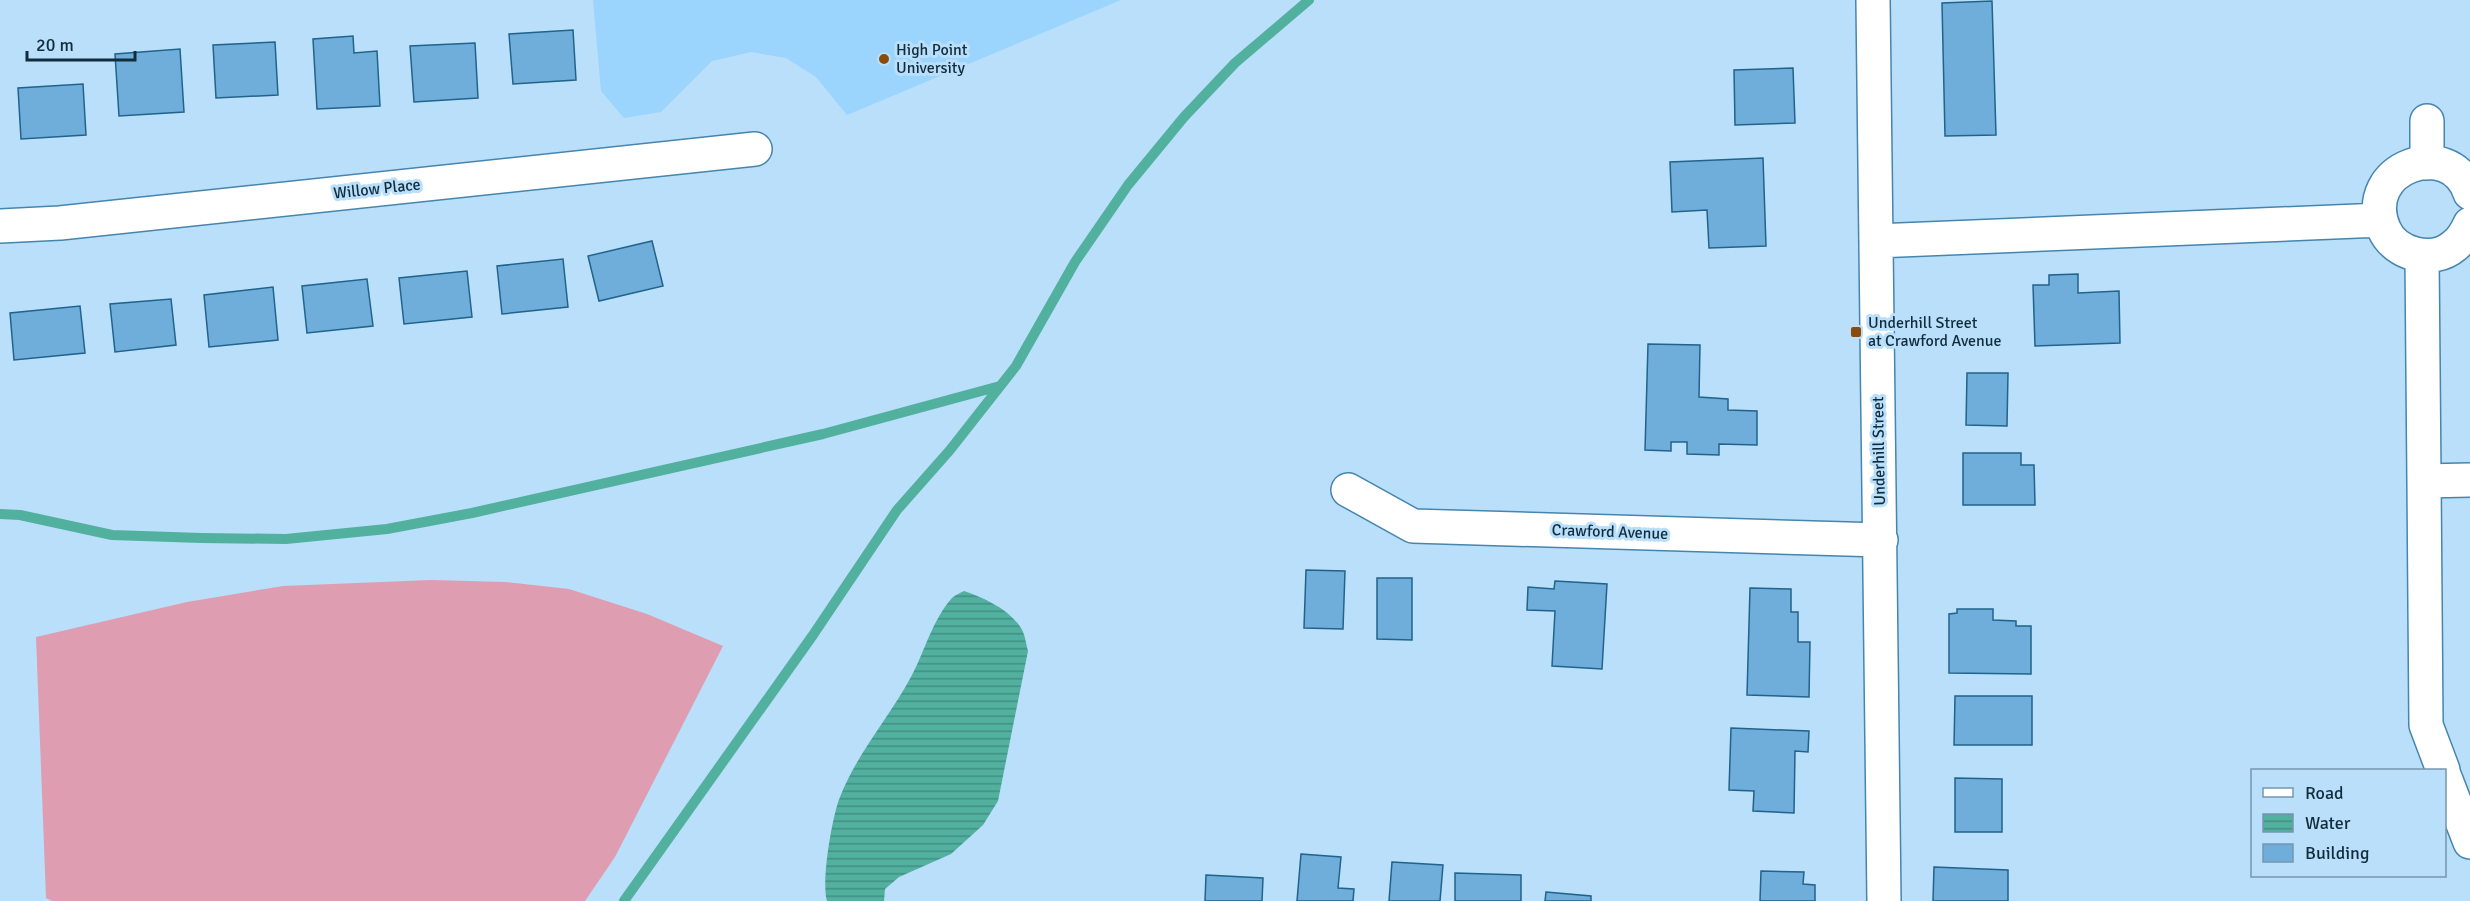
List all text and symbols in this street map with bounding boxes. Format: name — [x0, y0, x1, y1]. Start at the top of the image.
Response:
scale bar — [27, 24, 135, 62]
text: 20 m — [36, 34, 74, 56]
place label: High Point University — [896, 40, 968, 78]
marker: High Point University — [877, 52, 891, 66]
street label: Willow Place — [332, 174, 422, 204]
place label: Underhill Street at Crawford Avenue — [1868, 313, 2002, 351]
marker: Underhill Street at Crawford Avenue — [1849, 325, 1863, 339]
street label: Underhill Street — [1868, 396, 1890, 506]
street label: Crawford Avenue — [1551, 520, 1669, 544]
legend — [2251, 769, 2446, 877]
text: Road — [2305, 782, 2344, 804]
text: Water — [2305, 812, 2351, 834]
text: Building — [2305, 842, 2369, 864]

